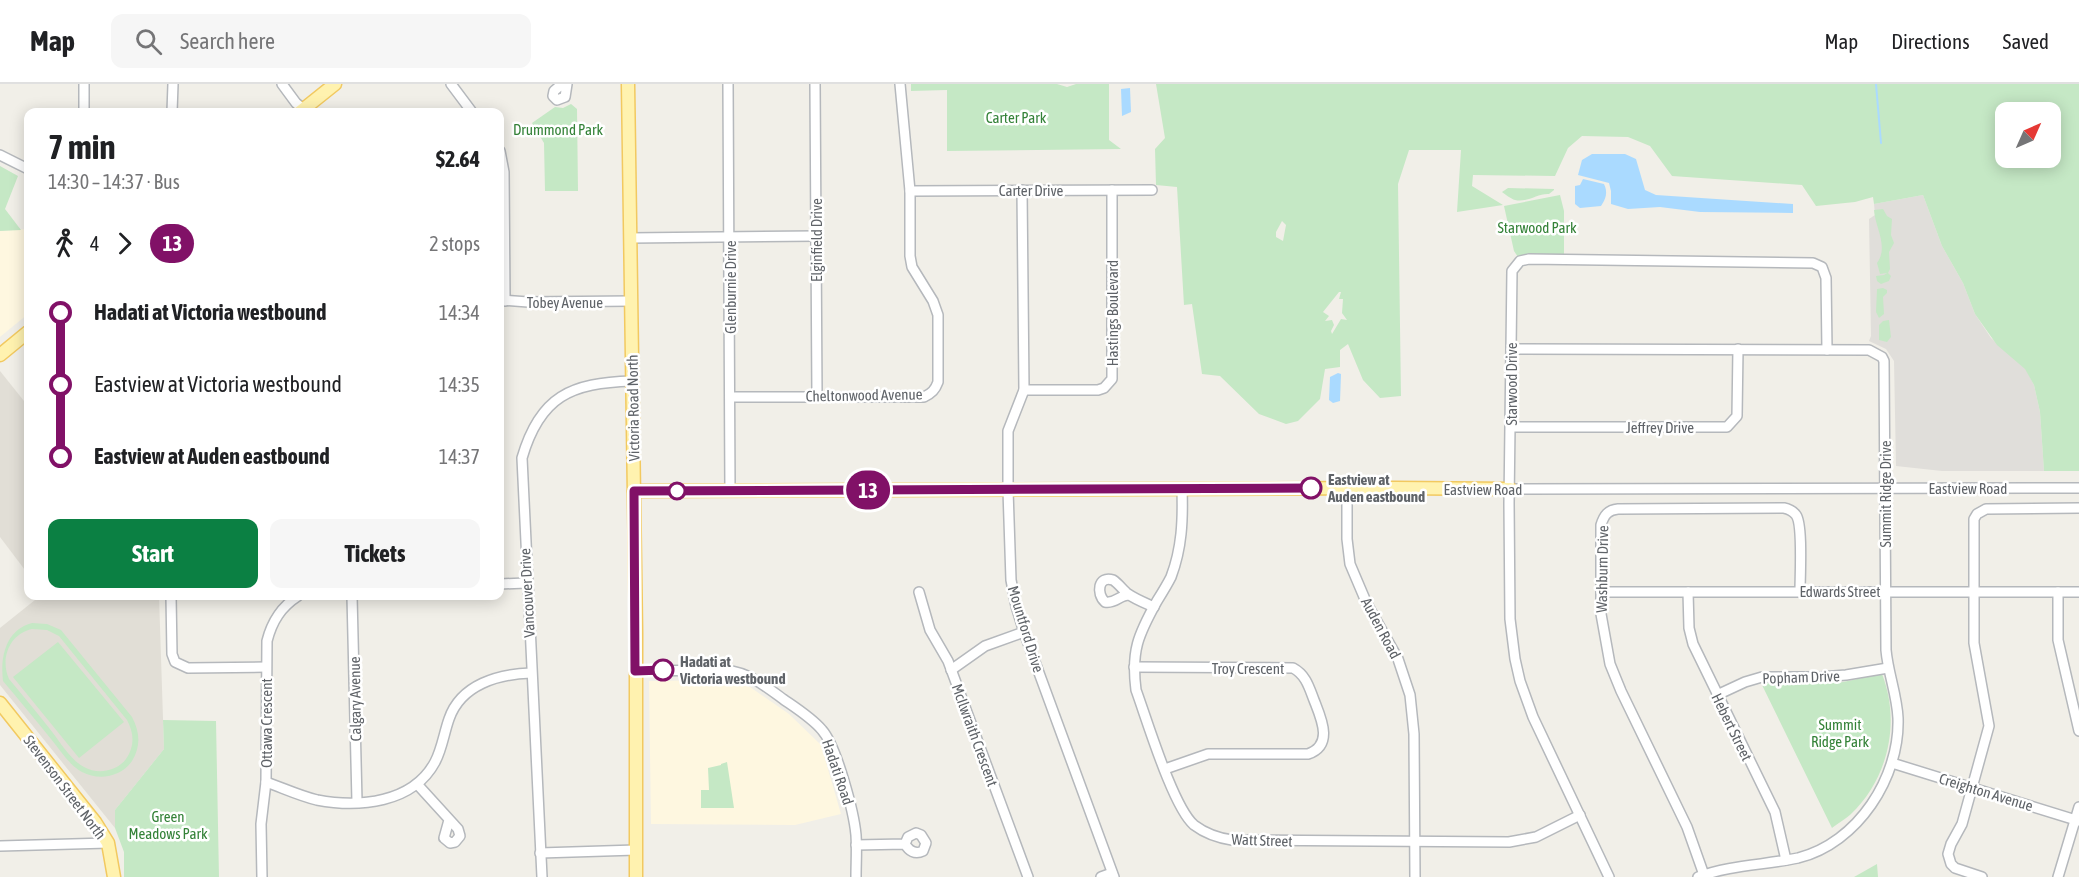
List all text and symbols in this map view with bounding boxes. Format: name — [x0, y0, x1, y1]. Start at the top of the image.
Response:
search box — [111, 14, 531, 68]
text: Map — [30, 25, 75, 57]
icon: search — [132, 25, 165, 58]
text: Search here — [180, 28, 275, 54]
text: Map — [1824, 29, 1858, 53]
text: Directions — [1891, 29, 1970, 53]
text: Saved — [2003, 29, 2049, 53]
north arrow — [1995, 102, 2061, 168]
map controls — [1995, 102, 2061, 168]
park label: Carter Park — [986, 109, 1047, 126]
park label: Drummond Park — [513, 121, 604, 138]
text: 7 min — [48, 128, 115, 166]
text: $2.64 — [436, 146, 480, 172]
text: 14:30 – 14:37 · Bus — [48, 170, 180, 193]
street label: Carter Drive — [999, 182, 1063, 199]
street label: Elginfield Drive — [808, 198, 825, 282]
park label: Starwood Park — [1497, 219, 1577, 236]
icon: walk — [48, 227, 81, 260]
icon: forward — [108, 227, 141, 260]
text: 13 — [162, 231, 182, 255]
text: 4 — [90, 232, 99, 255]
text: 2 stops — [429, 232, 480, 255]
street label: Glenburnie Drive — [722, 240, 739, 334]
street label: Hastings Boulevard — [1104, 260, 1121, 366]
street label: Tobey Avenue — [527, 294, 603, 311]
text: Hadati at Victoria westbound — [94, 299, 326, 325]
text: 14:34 — [439, 301, 480, 324]
street label: Starwood Drive — [1503, 342, 1520, 426]
street label: Victoria Road North — [624, 354, 642, 462]
text: Eastview at Victoria westbound — [94, 371, 342, 397]
text: 14:35 — [439, 373, 480, 396]
street label: Cheltonwood Avenue — [805, 385, 923, 405]
street label: Jeffrey Drive — [1626, 419, 1694, 436]
street label: Summit Ridge Drive — [1877, 440, 1894, 548]
text: Eastview at Auden eastbound — [94, 443, 330, 469]
text: 14:37 — [439, 445, 480, 468]
line badge: 13 — [841, 470, 895, 510]
place label: Eastview at Auden eastbound — [1327, 471, 1425, 505]
marker: Eastview at Auden eastbound — [1300, 477, 1322, 499]
text: 13 — [858, 478, 878, 502]
street label: Eastview Road — [1929, 480, 2007, 497]
street label: Eastview Road — [1444, 481, 1522, 498]
unlabelled marker — [668, 482, 686, 500]
button: Start — [48, 519, 258, 588]
button: Tickets — [270, 519, 480, 588]
street label: Washburn Drive — [1593, 525, 1611, 613]
street label: Vancouver Drive — [516, 548, 538, 638]
street label: Edwards Street — [1799, 583, 1881, 600]
street label: Mountford Drive — [1005, 584, 1047, 675]
street label: Auden Road — [1358, 595, 1404, 661]
place label: Hadati at Victoria westbound — [679, 653, 786, 687]
street label: Calgary Avenue — [346, 656, 364, 742]
marker: Hadati at Victoria westbound — [652, 659, 674, 681]
street label: Troy Crescent — [1212, 660, 1284, 677]
street label: Popham Drive — [1762, 667, 1840, 687]
street label: Ottawa Crescent — [258, 678, 275, 768]
street label: McIlwraith Crescent — [949, 682, 1001, 788]
street label: Hebert Street — [1708, 690, 1756, 764]
park label: Summit Ridge Park — [1811, 716, 1869, 750]
street label: Stevenson Street North — [20, 732, 110, 842]
street label: Hadati Road — [819, 737, 857, 807]
street label: Creighton Avenue — [1937, 770, 2035, 814]
park label: Green Meadows Park — [128, 808, 208, 842]
street label: Watt Street — [1231, 830, 1293, 850]

